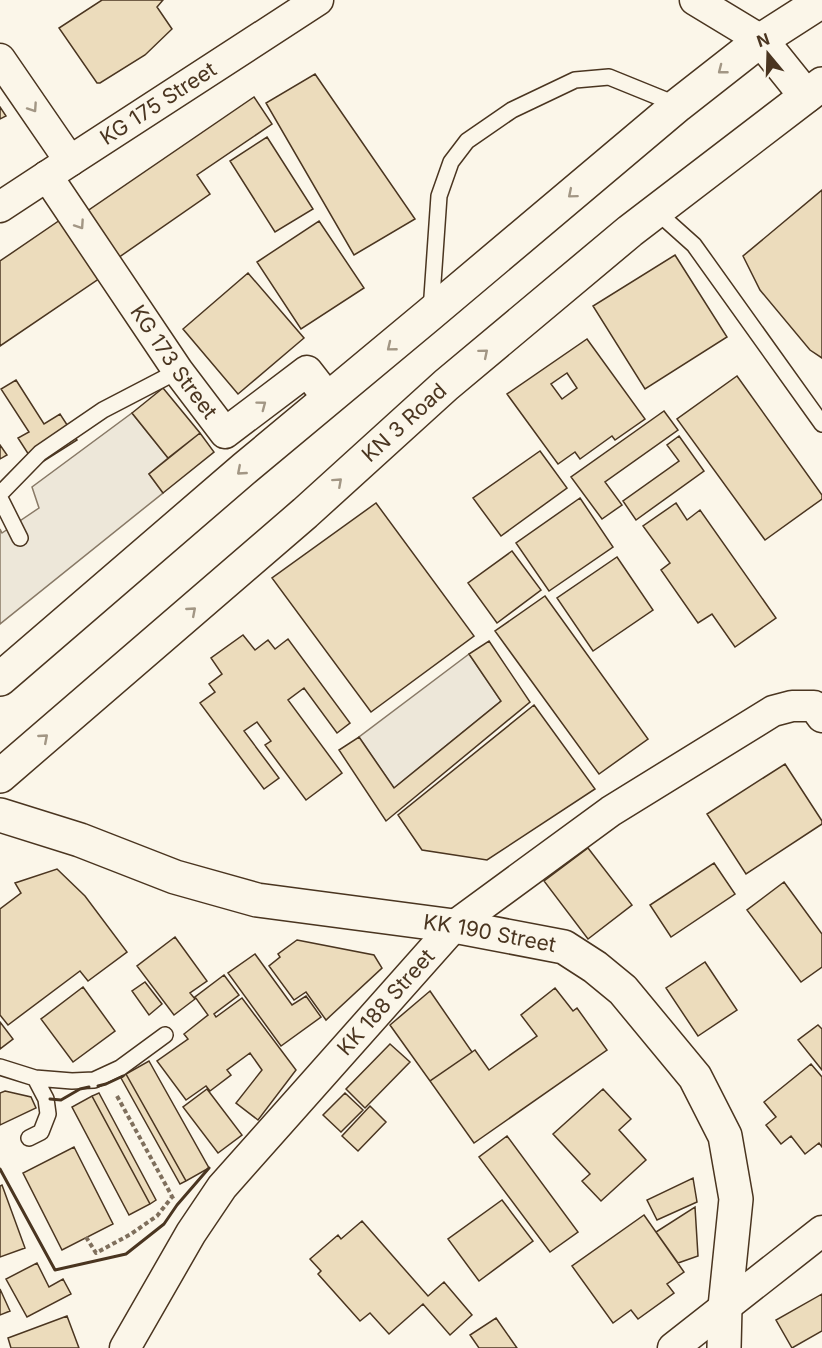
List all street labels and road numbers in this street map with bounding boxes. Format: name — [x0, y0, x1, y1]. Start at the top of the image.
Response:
street label: KG 175 Street — [95, 56, 221, 150]
street label: KG 173 Street — [125, 300, 223, 424]
street label: KN 3 Road — [357, 378, 452, 467]
street label: KK 190 Street — [422, 909, 558, 957]
street label: KK 188 Street — [332, 944, 440, 1060]

